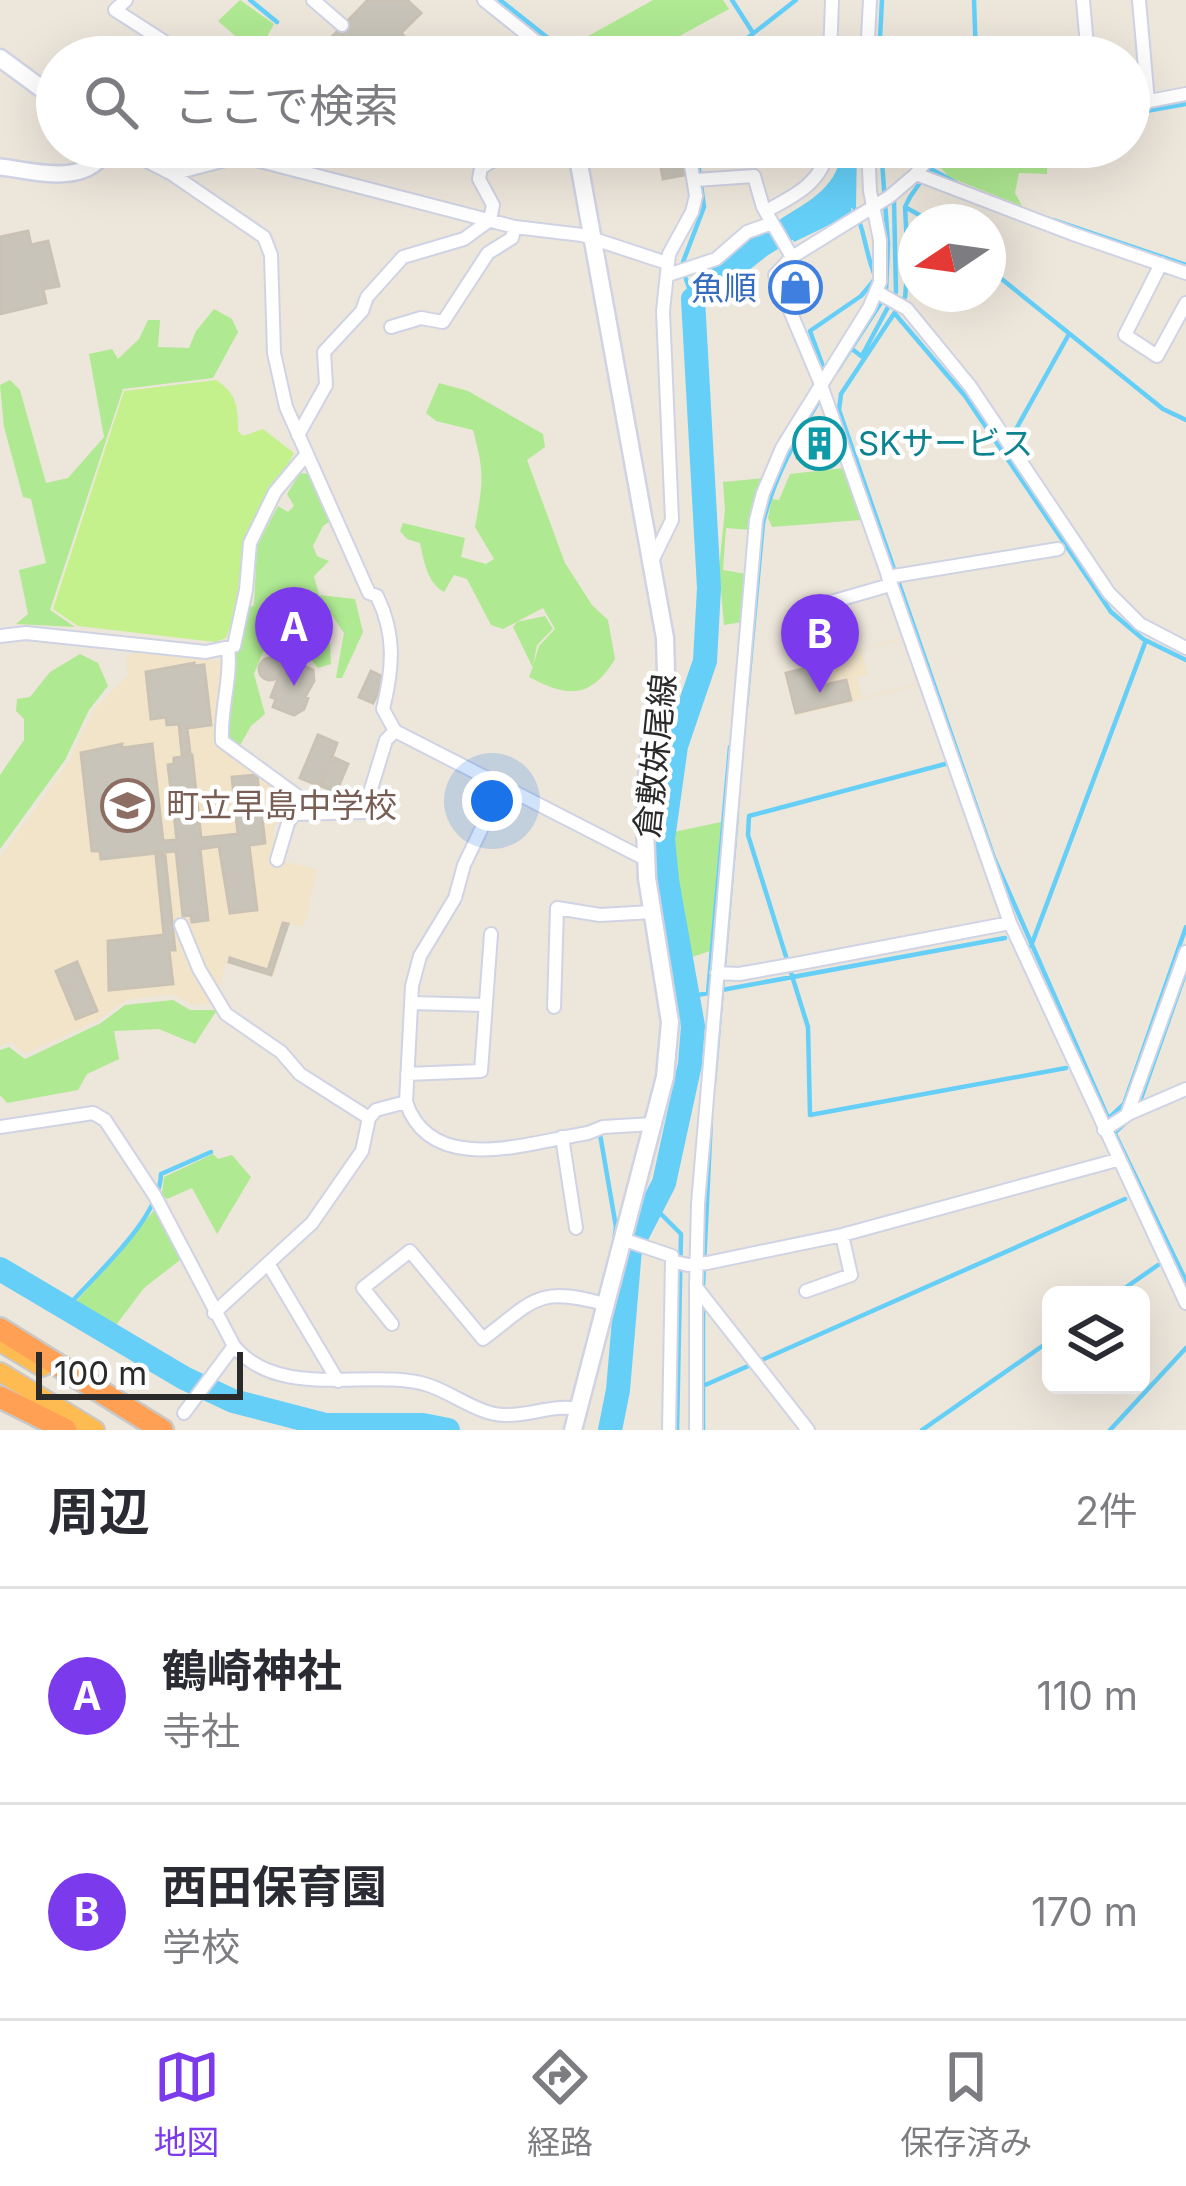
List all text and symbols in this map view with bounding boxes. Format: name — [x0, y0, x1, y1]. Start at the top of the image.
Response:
search box — [36, 36, 1150, 168]
icon: search — [78, 69, 144, 135]
text: ここで検索 — [174, 78, 399, 133]
north arrow — [898, 204, 1006, 312]
shop icon: 魚順 — [768, 260, 824, 316]
place label: 魚順 — [691, 268, 757, 308]
building icon: SKサービス — [791, 415, 847, 471]
place label: SKサービス — [858, 423, 1033, 463]
pin: A — [255, 587, 333, 686]
pin: B — [781, 594, 859, 693]
street label: 倉敷妹尾線 — [626, 672, 684, 840]
your location — [462, 771, 522, 831]
school or university icon: 町立早島中学校 — [99, 777, 155, 833]
place label: 町立早島中学校 — [166, 785, 397, 825]
map controls — [1042, 1286, 1150, 1394]
button: layers — [1042, 1286, 1150, 1394]
scale bar — [36, 1346, 243, 1399]
text: 100 m — [54, 1353, 147, 1393]
text: 周辺 — [48, 1481, 150, 1542]
text: 2件 — [1075, 1487, 1138, 1534]
text: 鶴崎神社 — [162, 1643, 342, 1698]
text: A — [72, 1672, 102, 1719]
text: 110 m — [1037, 1672, 1138, 1719]
text: 寺社 — [162, 1707, 240, 1754]
text: 西田保育園 — [162, 1859, 387, 1914]
text: B — [74, 1888, 100, 1935]
text: 170 m — [1031, 1888, 1138, 1935]
text: 学校 — [162, 1923, 240, 1970]
tab: 地図 — [154, 2044, 220, 2164]
tab: 経路 — [527, 2044, 593, 2164]
tab: 保存済み — [900, 2044, 1032, 2164]

